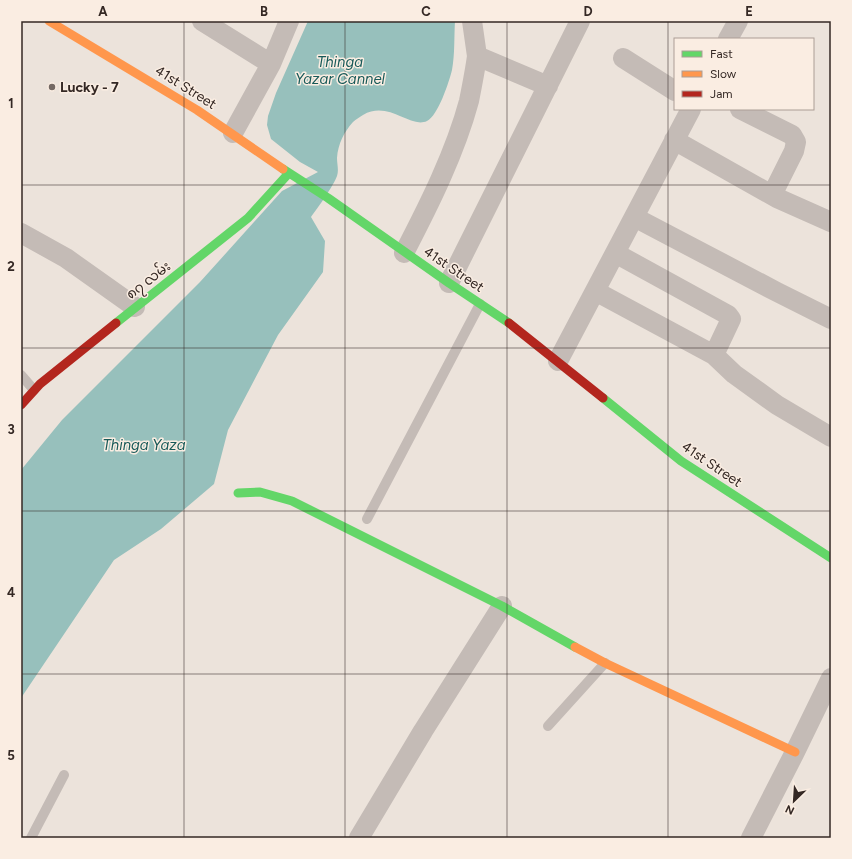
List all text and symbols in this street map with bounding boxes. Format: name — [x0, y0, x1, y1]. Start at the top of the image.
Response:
text: A — [98, 4, 108, 19]
text: B — [260, 4, 268, 19]
text: C — [421, 4, 431, 19]
text: D — [583, 4, 593, 19]
text: E — [745, 4, 753, 19]
legend — [674, 38, 814, 110]
text: Fast — [710, 47, 733, 61]
water label: Thinga Yazar Cannel — [295, 53, 386, 88]
street label: 41st Street — [152, 62, 219, 113]
text: Slow — [710, 67, 737, 81]
place label: Lucky - 7 — [60, 79, 119, 96]
marker: Lucky - 7 — [47, 82, 57, 92]
text: Jam — [710, 87, 733, 101]
text: 1 — [8, 96, 14, 111]
street label: 41st Street — [420, 243, 487, 296]
street label: ၈၇ လမ်း — [121, 256, 176, 305]
text: 2 — [7, 259, 15, 274]
text: 3 — [7, 422, 15, 437]
water label: Thinga Yaza — [103, 436, 186, 454]
street label: 41st Street — [678, 438, 745, 491]
text: 4 — [7, 585, 15, 600]
text: 5 — [7, 748, 15, 763]
north arrow — [774, 781, 814, 821]
text: N — [783, 802, 797, 817]

